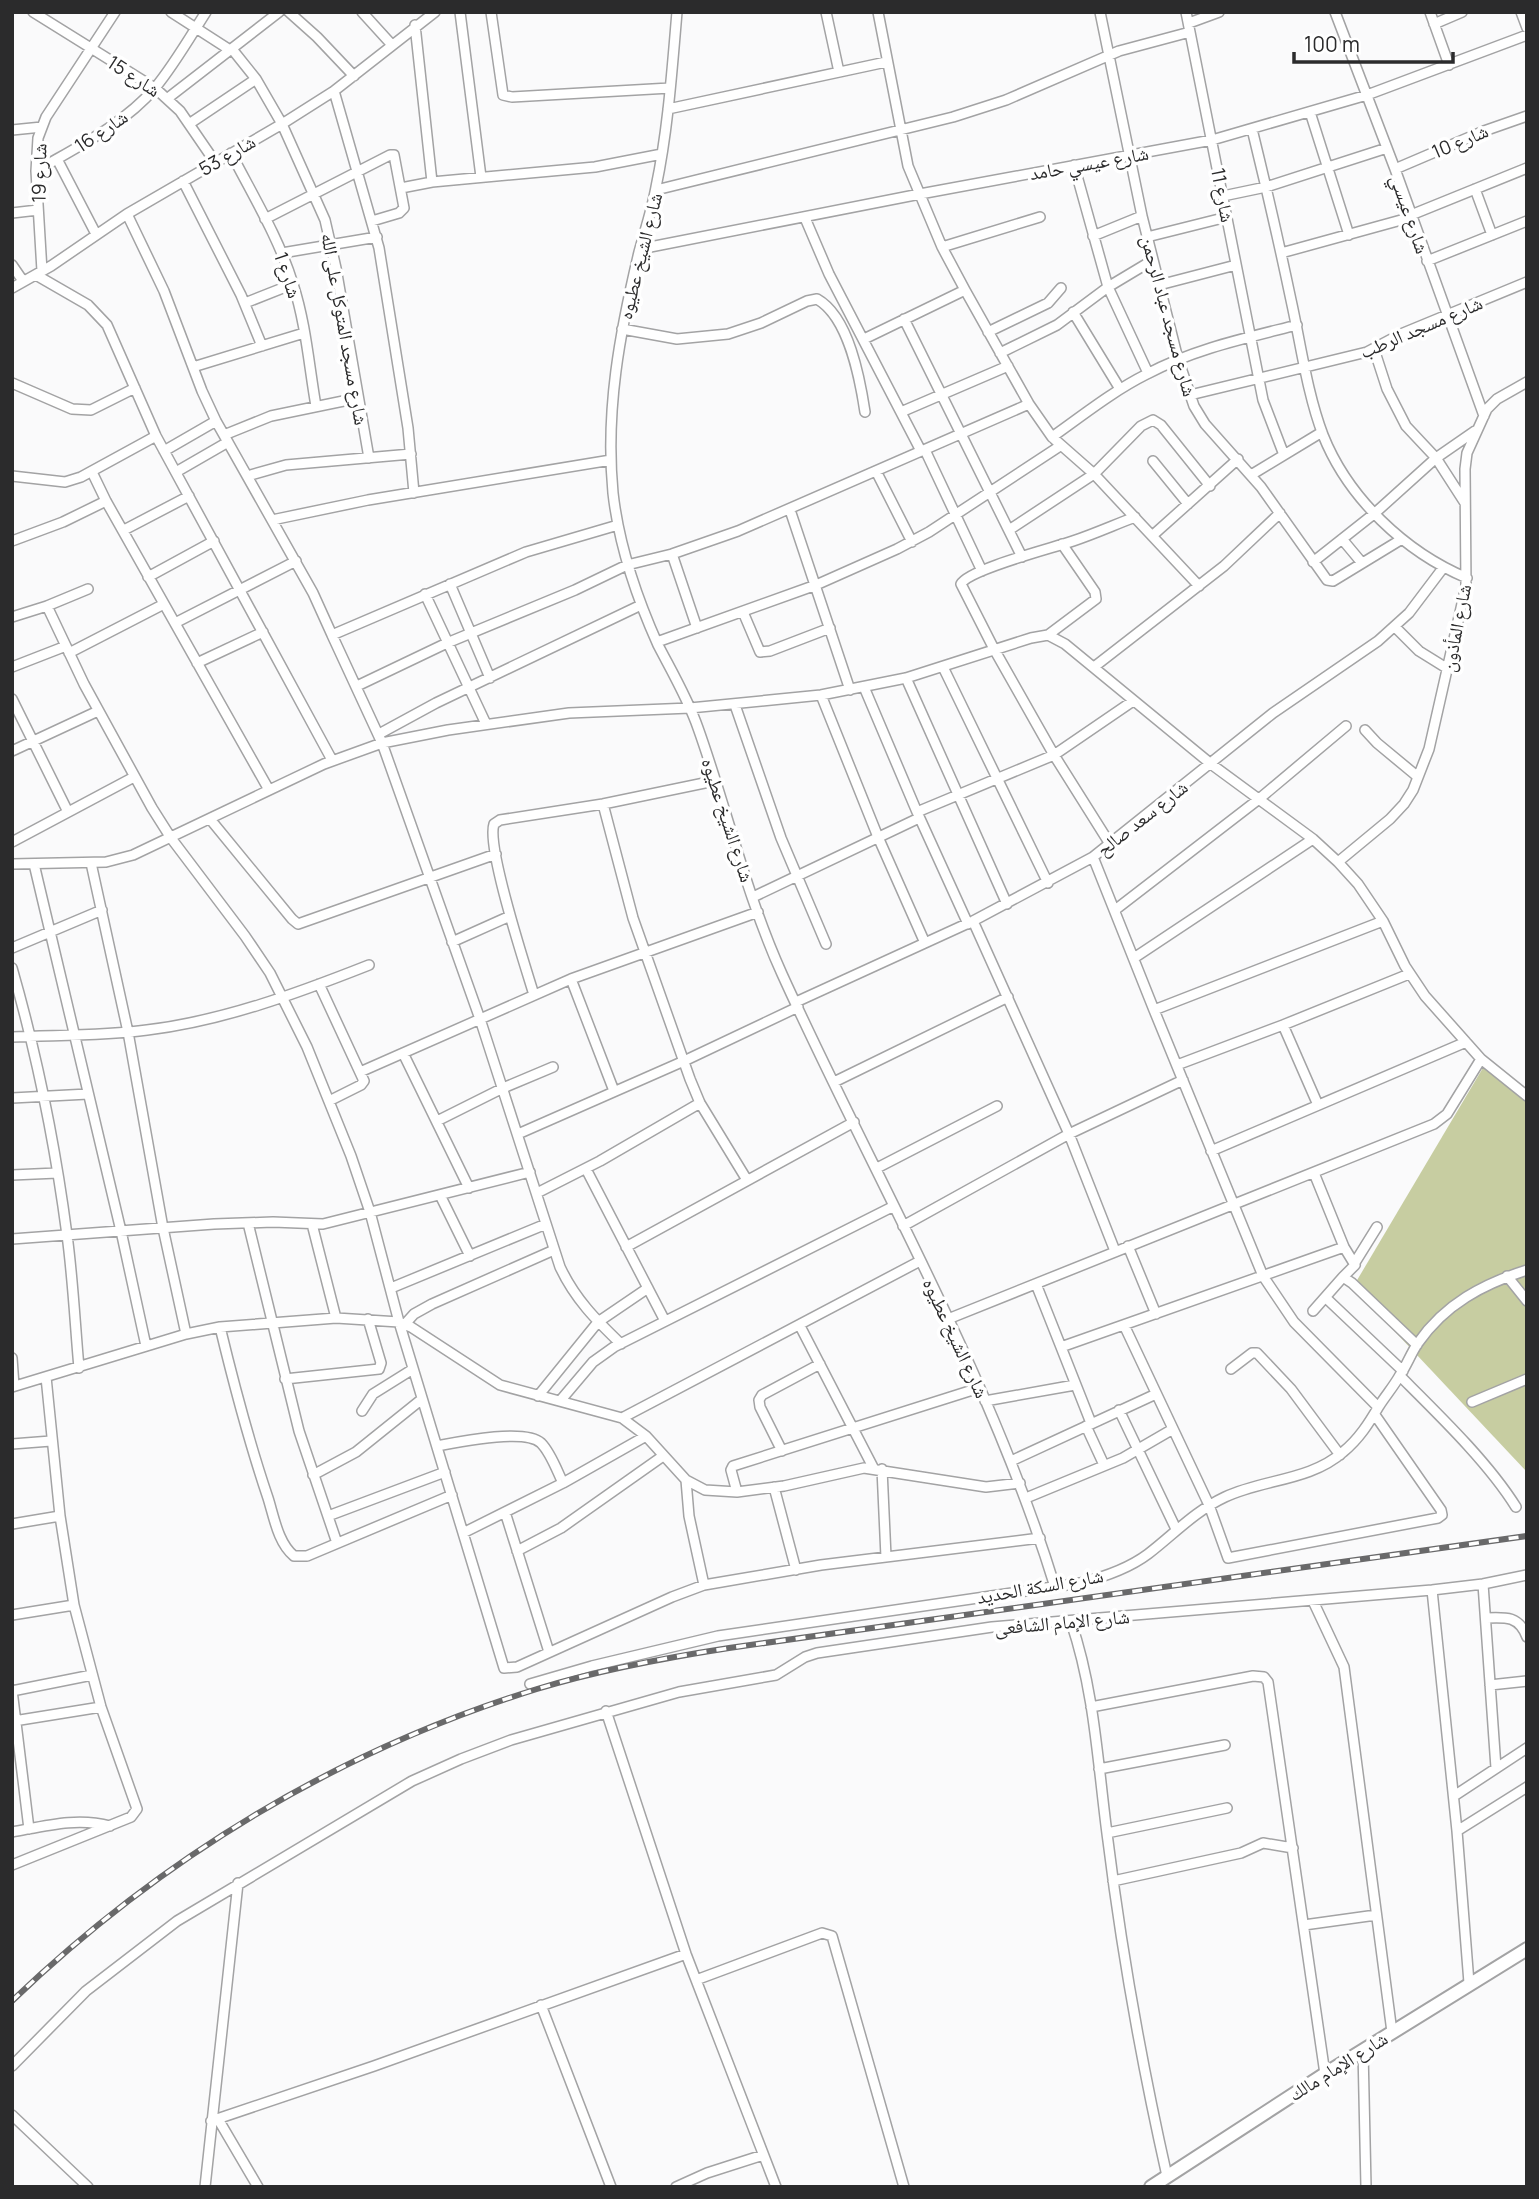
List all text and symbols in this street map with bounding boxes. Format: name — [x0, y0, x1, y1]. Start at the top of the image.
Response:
scale bar — [1294, 21, 1453, 65]
text: 100 m — [1304, 30, 1360, 58]
street label: شارع 15 — [102, 49, 166, 103]
street label: شارع 16 — [69, 104, 133, 158]
street label: شارع 10 — [1428, 118, 1492, 164]
street label: شارع 53 — [194, 128, 260, 182]
street label: شارع عيسي حامد — [1027, 140, 1151, 189]
street label: شارع 19 — [25, 143, 53, 203]
street label: شارع 11 — [1205, 166, 1241, 224]
street label: شارع عيسي — [1382, 171, 1436, 258]
street label: شارع الشيخ عطيوه — [612, 190, 668, 322]
street label: شارع مسجد المتوكل على الله — [315, 231, 375, 427]
street label: شارع مسجد عباد الرحمن — [1135, 233, 1203, 399]
street label: شارع 1 — [268, 248, 308, 302]
street label: شارع مسجد الرطب — [1356, 289, 1486, 365]
street label: شارع المأذون — [1435, 582, 1477, 674]
street label: شارع الشيخ عطيوه — [696, 754, 760, 886]
street label: شارع سعد صالح — [1091, 774, 1193, 862]
street label: شارع الشيخ عطيوه — [917, 1274, 995, 1402]
street label: شارع السكة الحديد — [975, 1562, 1105, 1610]
street label: شارع الإمام الشافعى — [993, 1603, 1131, 1642]
street label: شارع الإمام مالك — [1283, 2025, 1393, 2108]

